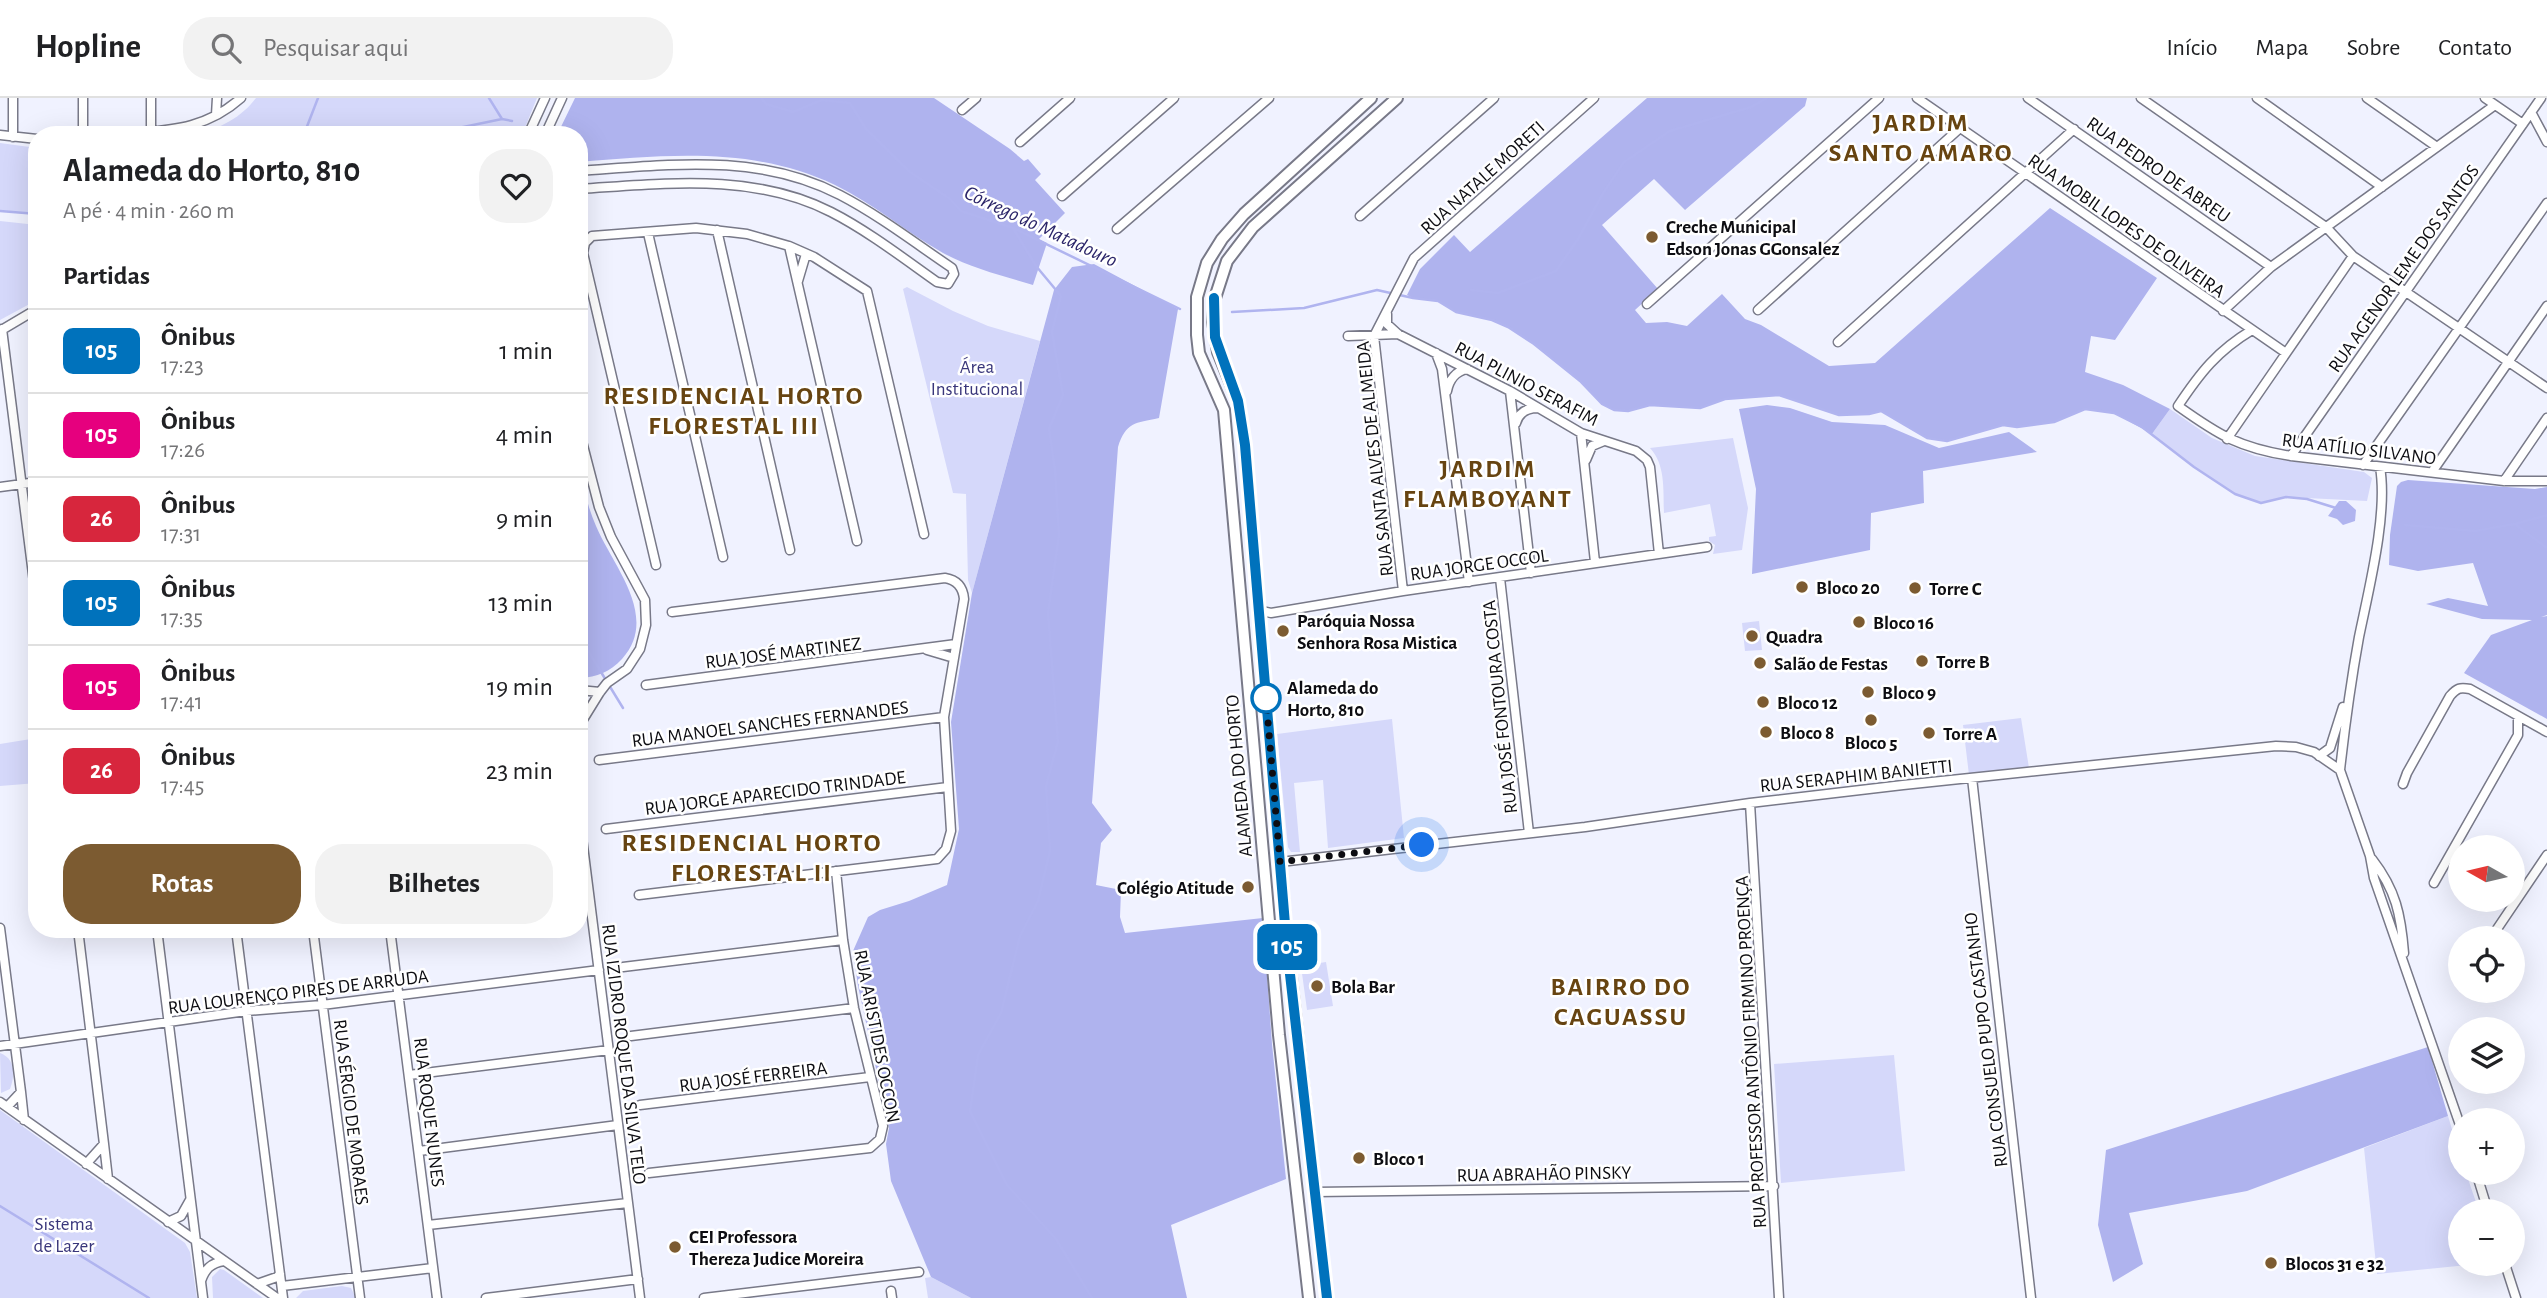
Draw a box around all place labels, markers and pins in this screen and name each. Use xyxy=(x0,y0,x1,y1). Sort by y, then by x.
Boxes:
place label: Creche Municipal Edson Jonas GGonsalez xyxy=(1666,218,1840,259)
marker: Creche Municipal Edson Jonas GGonsalez xyxy=(1644,229,1660,245)
marker: Bloco 20 xyxy=(1794,579,1810,595)
place label: Bloco 20 xyxy=(1816,579,1880,598)
marker: Torre C xyxy=(1907,580,1923,596)
place label: Torre C xyxy=(1929,580,1982,599)
place label: Paróquia Nossa Senhora Rosa Mistica xyxy=(1297,612,1457,653)
marker: Bloco 16 xyxy=(1851,614,1867,630)
place label: Bloco 16 xyxy=(1873,614,1934,633)
marker: Paróquia Nossa Senhora Rosa Mistica xyxy=(1275,623,1291,639)
marker: Quadra xyxy=(1744,628,1760,644)
place label: Quadra xyxy=(1766,628,1823,647)
marker: Torre B xyxy=(1914,653,1930,669)
place label: Torre B xyxy=(1936,653,1990,672)
marker: Salão de Festas xyxy=(1752,655,1768,671)
place label: Salão de Festas xyxy=(1774,655,1888,674)
place label: Alameda do Horto, 810 xyxy=(1287,679,1378,720)
marker: Alameda do Horto, 810 xyxy=(1251,683,1281,713)
marker: Bloco 9 xyxy=(1860,684,1876,700)
place label: Bloco 9 xyxy=(1882,684,1936,703)
marker: Bloco 12 xyxy=(1755,694,1771,710)
place label: Bloco 12 xyxy=(1777,694,1838,713)
marker: Bloco 5 xyxy=(1863,712,1879,728)
marker: Bloco 8 xyxy=(1758,724,1774,740)
place label: Bloco 8 xyxy=(1780,724,1834,743)
marker: Torre A xyxy=(1921,725,1937,741)
place label: Torre A xyxy=(1943,725,1998,744)
place label: Bloco 5 xyxy=(1844,734,1898,753)
place label: Colégio Atitude xyxy=(1117,879,1234,898)
marker: Colégio Atitude xyxy=(1240,879,1256,895)
marker: Bola Bar xyxy=(1309,978,1325,994)
place label: Bola Bar xyxy=(1331,978,1395,997)
marker: Bloco 1 xyxy=(1351,1150,1367,1166)
place label: Bloco 1 xyxy=(1373,1150,1425,1169)
place label: CEI Professora Thereza Judice Moreira xyxy=(689,1228,864,1269)
marker: CEI Professora Thereza Judice Moreira xyxy=(667,1239,683,1255)
marker: Blocos 31 e 32 xyxy=(2263,1255,2279,1271)
place label: Blocos 31 e 32 xyxy=(2285,1255,2384,1274)

